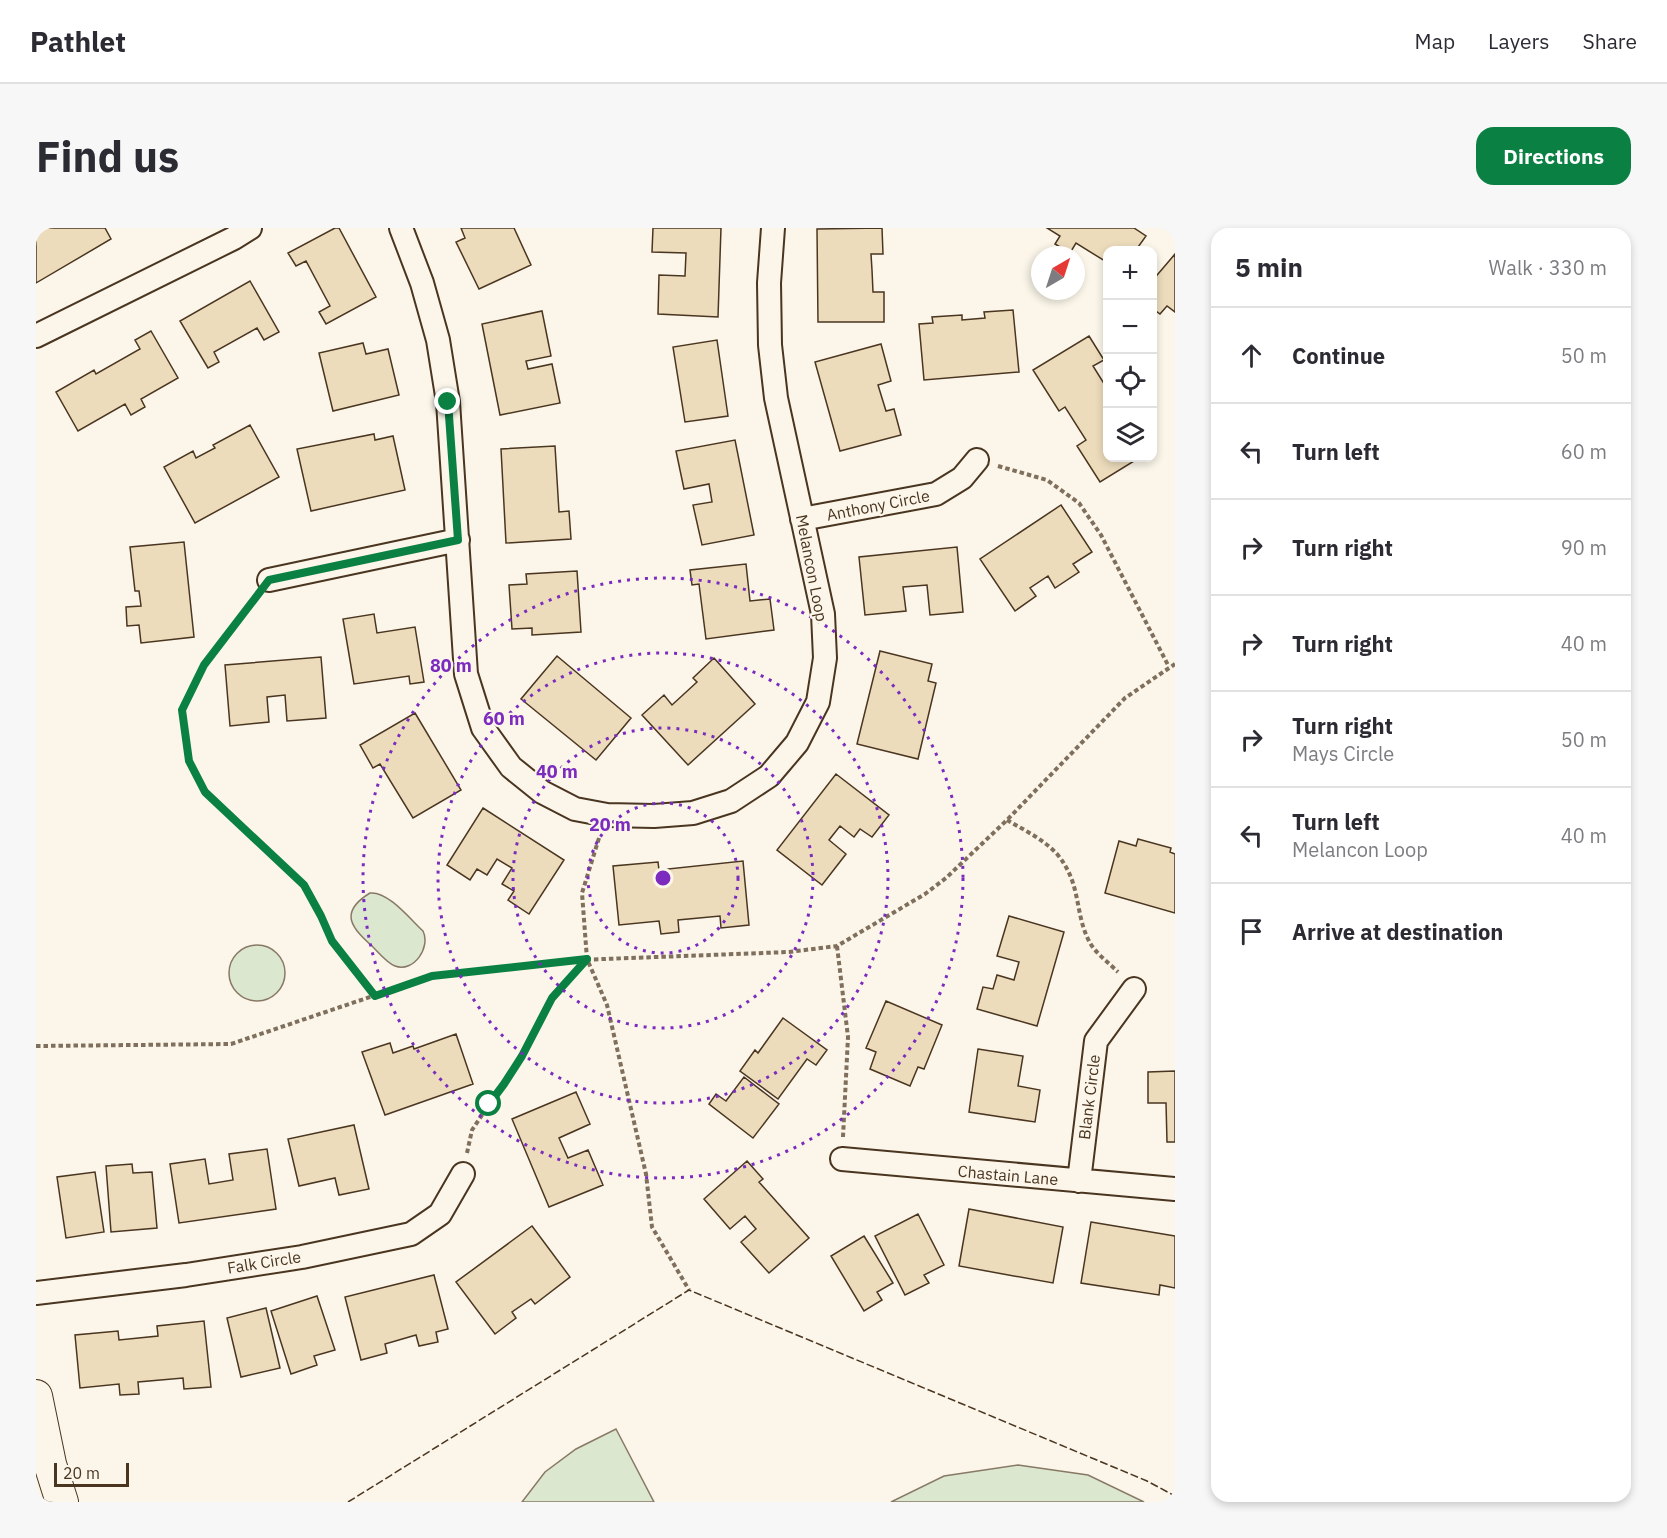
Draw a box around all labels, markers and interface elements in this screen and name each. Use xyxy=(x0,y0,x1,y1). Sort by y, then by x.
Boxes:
text: Pathlet xyxy=(30,23,126,60)
text: Map xyxy=(1415,27,1455,55)
text: Layers xyxy=(1488,27,1550,55)
text: Share xyxy=(1583,27,1637,55)
button: Directions xyxy=(1476,127,1631,185)
text: Find us xyxy=(36,129,179,184)
north arrow xyxy=(1031,246,1085,300)
map controls xyxy=(1103,246,1157,462)
button: + xyxy=(1103,246,1157,300)
text: 5 min xyxy=(1235,250,1303,284)
text: Walk · 330 m xyxy=(1489,254,1607,281)
button: − xyxy=(1103,300,1157,354)
icon: ahead xyxy=(1235,339,1268,372)
text: Continue xyxy=(1292,341,1385,370)
text: 50 m xyxy=(1561,342,1607,369)
button: locate xyxy=(1103,354,1157,408)
route end xyxy=(434,388,460,414)
button: layers xyxy=(1103,408,1157,462)
icon: left xyxy=(1235,435,1268,468)
text: Turn left xyxy=(1292,437,1380,466)
text: 60 m xyxy=(1561,438,1607,465)
street label: Anthony Circle xyxy=(825,485,931,525)
street label: Melancon Loop xyxy=(792,513,832,623)
icon: right xyxy=(1235,531,1268,564)
text: Turn right xyxy=(1292,533,1393,562)
text: 90 m xyxy=(1561,534,1607,561)
icon: right xyxy=(1235,627,1268,660)
text: Turn right xyxy=(1292,629,1393,658)
text: 40 m xyxy=(1561,630,1607,657)
text: 80 m xyxy=(430,654,472,677)
text: 60 m xyxy=(483,707,525,730)
text: Turn right xyxy=(1292,711,1393,740)
icon: right xyxy=(1235,723,1268,756)
text: 50 m xyxy=(1561,726,1607,753)
text: Mays Circle xyxy=(1292,740,1394,767)
text: 40 m xyxy=(536,760,578,783)
text: Turn left xyxy=(1292,807,1380,836)
text: 20 m xyxy=(589,813,631,836)
icon: left xyxy=(1235,819,1268,852)
text: 40 m xyxy=(1561,822,1607,849)
text: Melancon Loop xyxy=(1292,836,1428,863)
centre of rings xyxy=(653,868,673,888)
icon: arrive xyxy=(1235,915,1268,948)
text: Arrive at destination xyxy=(1292,917,1503,946)
street label: Blank Circle xyxy=(1074,1053,1104,1141)
route start xyxy=(475,1090,501,1116)
street label: Chastain Lane xyxy=(957,1161,1059,1189)
street label: Falk Circle xyxy=(226,1246,302,1278)
scale bar xyxy=(54,1460,129,1488)
text: 20 m xyxy=(63,1463,100,1483)

